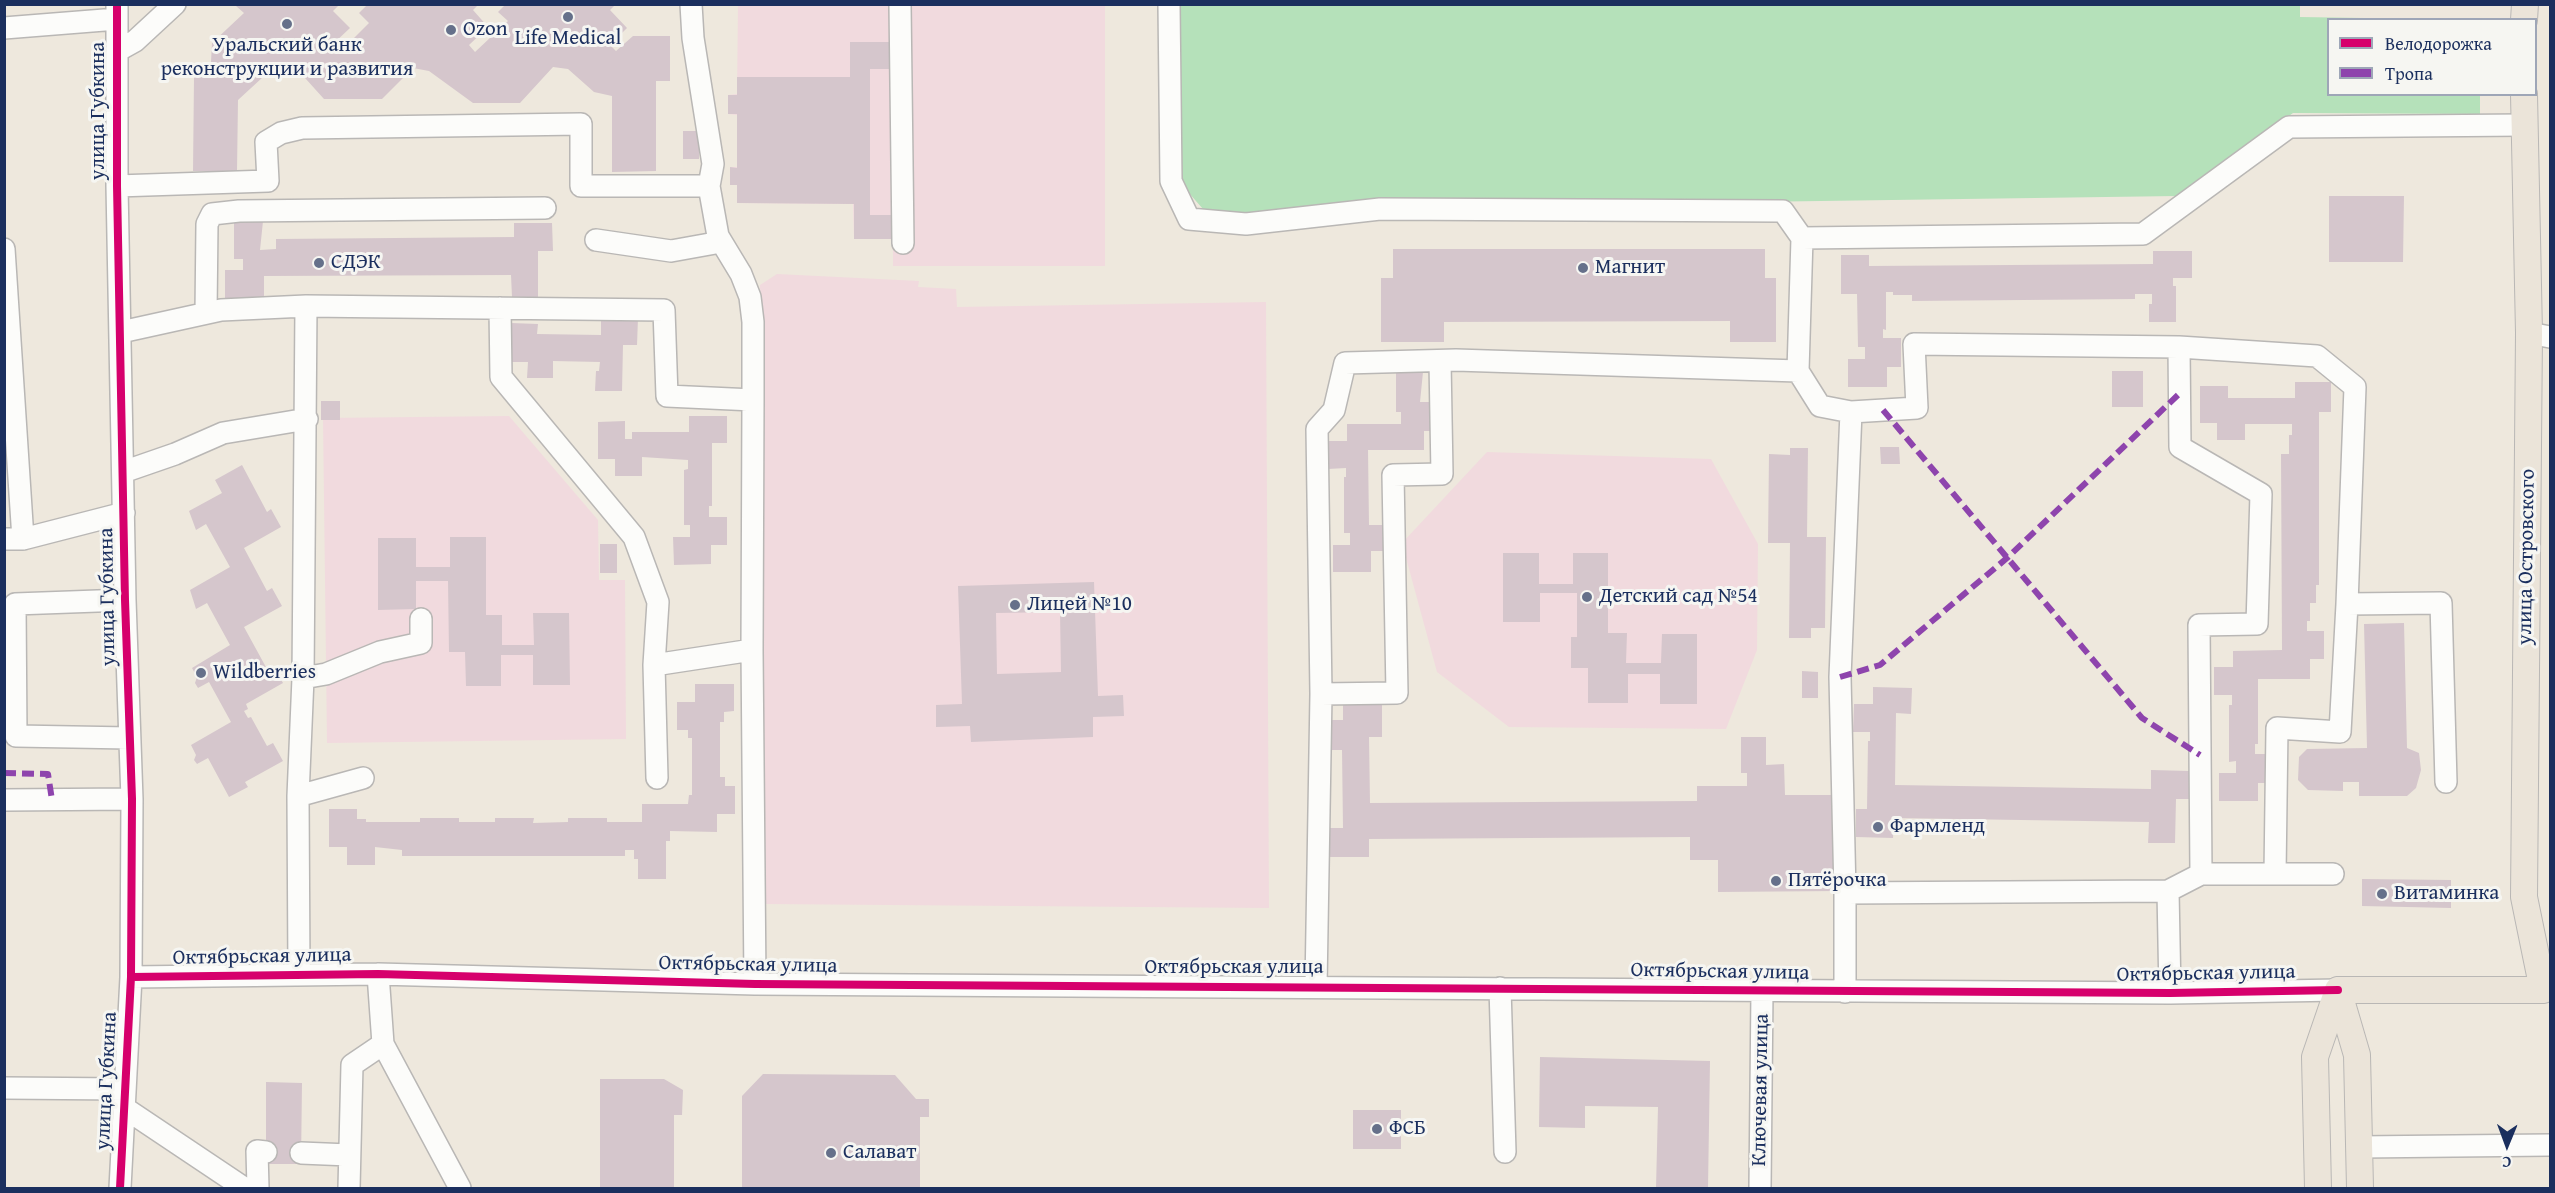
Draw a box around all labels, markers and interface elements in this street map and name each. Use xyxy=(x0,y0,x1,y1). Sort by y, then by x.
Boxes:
marker: Life Medical xyxy=(561,10,575,24)
marker: Уральский банк реконструкции и развития xyxy=(280,17,294,31)
place label: Ozon xyxy=(463,17,507,43)
legend xyxy=(2327,18,2537,96)
marker: Ozon xyxy=(444,23,458,37)
place label: Life Medical xyxy=(515,26,621,52)
text: Велодорожка xyxy=(2385,30,2492,57)
place label: Уральский банк реконструкции и развития xyxy=(161,33,413,83)
street label: улица Губкина xyxy=(86,42,112,180)
text: Тропа xyxy=(2385,60,2433,87)
place label: СДЭК xyxy=(331,250,381,276)
place label: Магнит xyxy=(1595,255,1665,281)
marker: СДЭК xyxy=(312,256,326,270)
marker: Магнит xyxy=(1576,261,1590,275)
street label: улица Островского xyxy=(2513,469,2541,645)
street label: улица Губкина xyxy=(94,527,122,667)
place label: Детский сад №54 xyxy=(1599,584,1758,610)
marker: Детский сад №54 xyxy=(1580,590,1594,604)
place label: Лицей №10 xyxy=(1027,592,1132,618)
marker: Лицей №10 xyxy=(1008,598,1022,612)
place label: Wildberries xyxy=(213,660,316,686)
marker: Wildberries xyxy=(194,666,208,680)
place label: Фармленд xyxy=(1890,814,1985,840)
marker: Фармленд xyxy=(1871,820,1885,834)
place label: Пятёрочка xyxy=(1788,868,1886,894)
marker: Пятёрочка xyxy=(1769,874,1783,888)
place label: Витаминка xyxy=(2394,881,2499,907)
marker: Витаминка xyxy=(2375,887,2389,901)
street label: Октябрьская улица xyxy=(172,943,352,971)
street label: Октябрьская улица xyxy=(658,951,838,979)
street label: Октябрьская улица xyxy=(1145,955,1323,981)
street label: Октябрьская улица xyxy=(1630,958,1810,986)
street label: Октябрьская улица xyxy=(2116,960,2296,988)
street label: улица Губкина xyxy=(91,1011,123,1151)
street label: Ключевая улица xyxy=(1747,1013,1775,1167)
north arrow xyxy=(2477,1115,2537,1175)
place label: ФСБ xyxy=(1389,1116,1426,1142)
marker: ФСБ xyxy=(1370,1122,1384,1136)
place label: Салават xyxy=(843,1140,916,1166)
marker: Салават xyxy=(824,1146,838,1160)
text: С xyxy=(2502,1151,2511,1175)

